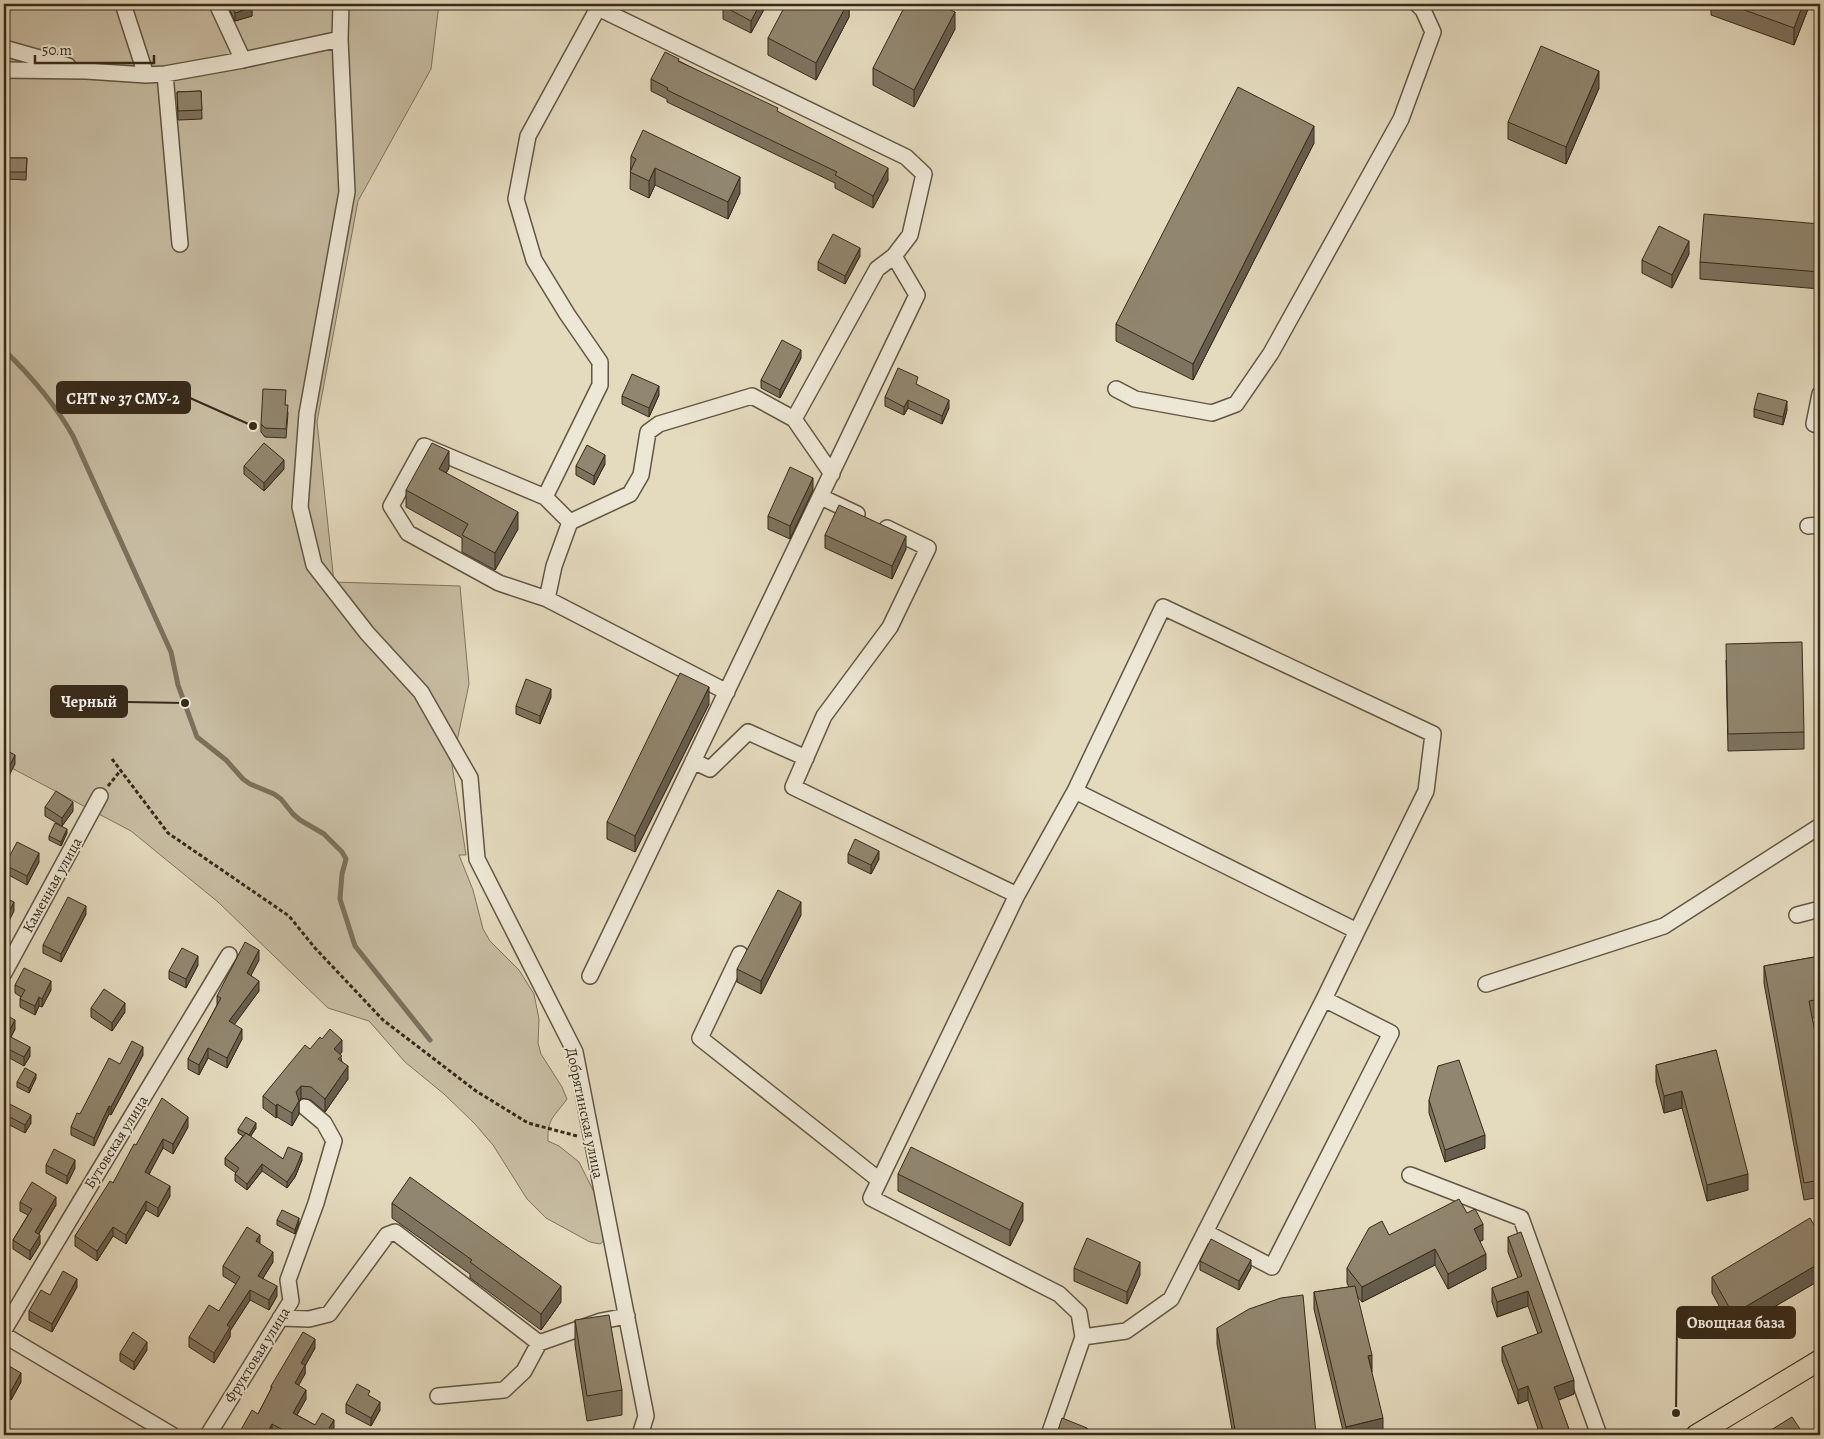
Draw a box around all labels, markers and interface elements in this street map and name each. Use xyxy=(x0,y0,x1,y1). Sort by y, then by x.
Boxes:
scale bar xyxy=(35,32,154,64)
text: 50 m xyxy=(42,40,72,60)
callout: СНТ № 37 СМУ-2 xyxy=(57,382,190,413)
text: СНТ № 37 СМУ-2 xyxy=(66,388,180,410)
callout: Черный xyxy=(51,686,127,717)
text: Черный xyxy=(61,691,117,713)
street label: Каменная улица xyxy=(18,834,87,936)
street label: Добрятинская улица xyxy=(561,1046,609,1180)
street label: Бутовская улица xyxy=(79,1091,153,1192)
street label: Фруктовая улица xyxy=(219,1303,295,1407)
callout: Овощная база xyxy=(1677,1307,1795,1338)
text: Овощная база xyxy=(1687,1312,1786,1334)

